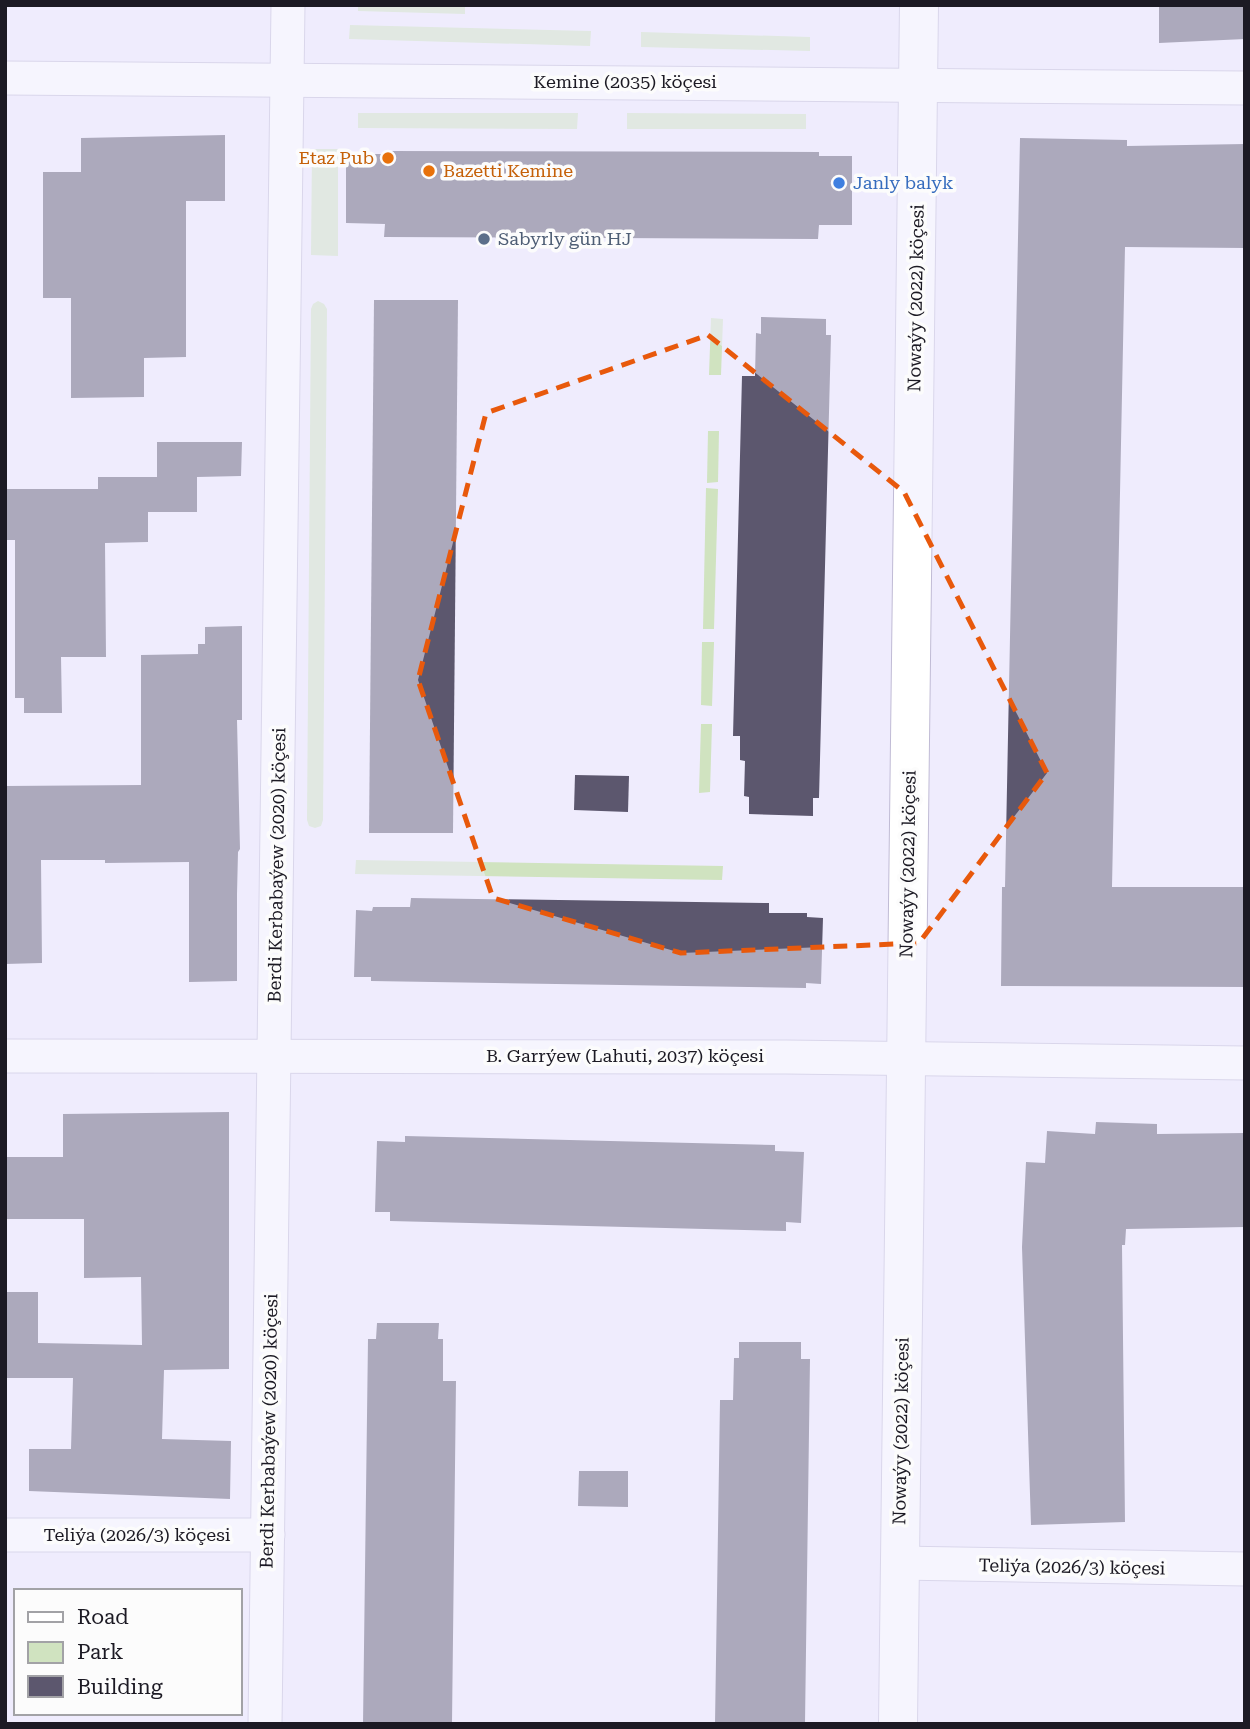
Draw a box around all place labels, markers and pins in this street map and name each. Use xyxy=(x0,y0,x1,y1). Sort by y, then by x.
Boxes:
place label: Etaz Pub xyxy=(298,147,374,168)
marker: Etaz Pub xyxy=(380,150,396,166)
place label: Bazetti Kemine xyxy=(443,160,573,181)
marker: Bazetti Kemine xyxy=(421,163,437,179)
place label: Janly balyk xyxy=(853,172,953,193)
marker: Janly balyk xyxy=(831,175,847,191)
place label: Sabyrly gün HJ xyxy=(498,228,632,249)
marker: Sabyrly gün HJ xyxy=(476,231,492,247)

